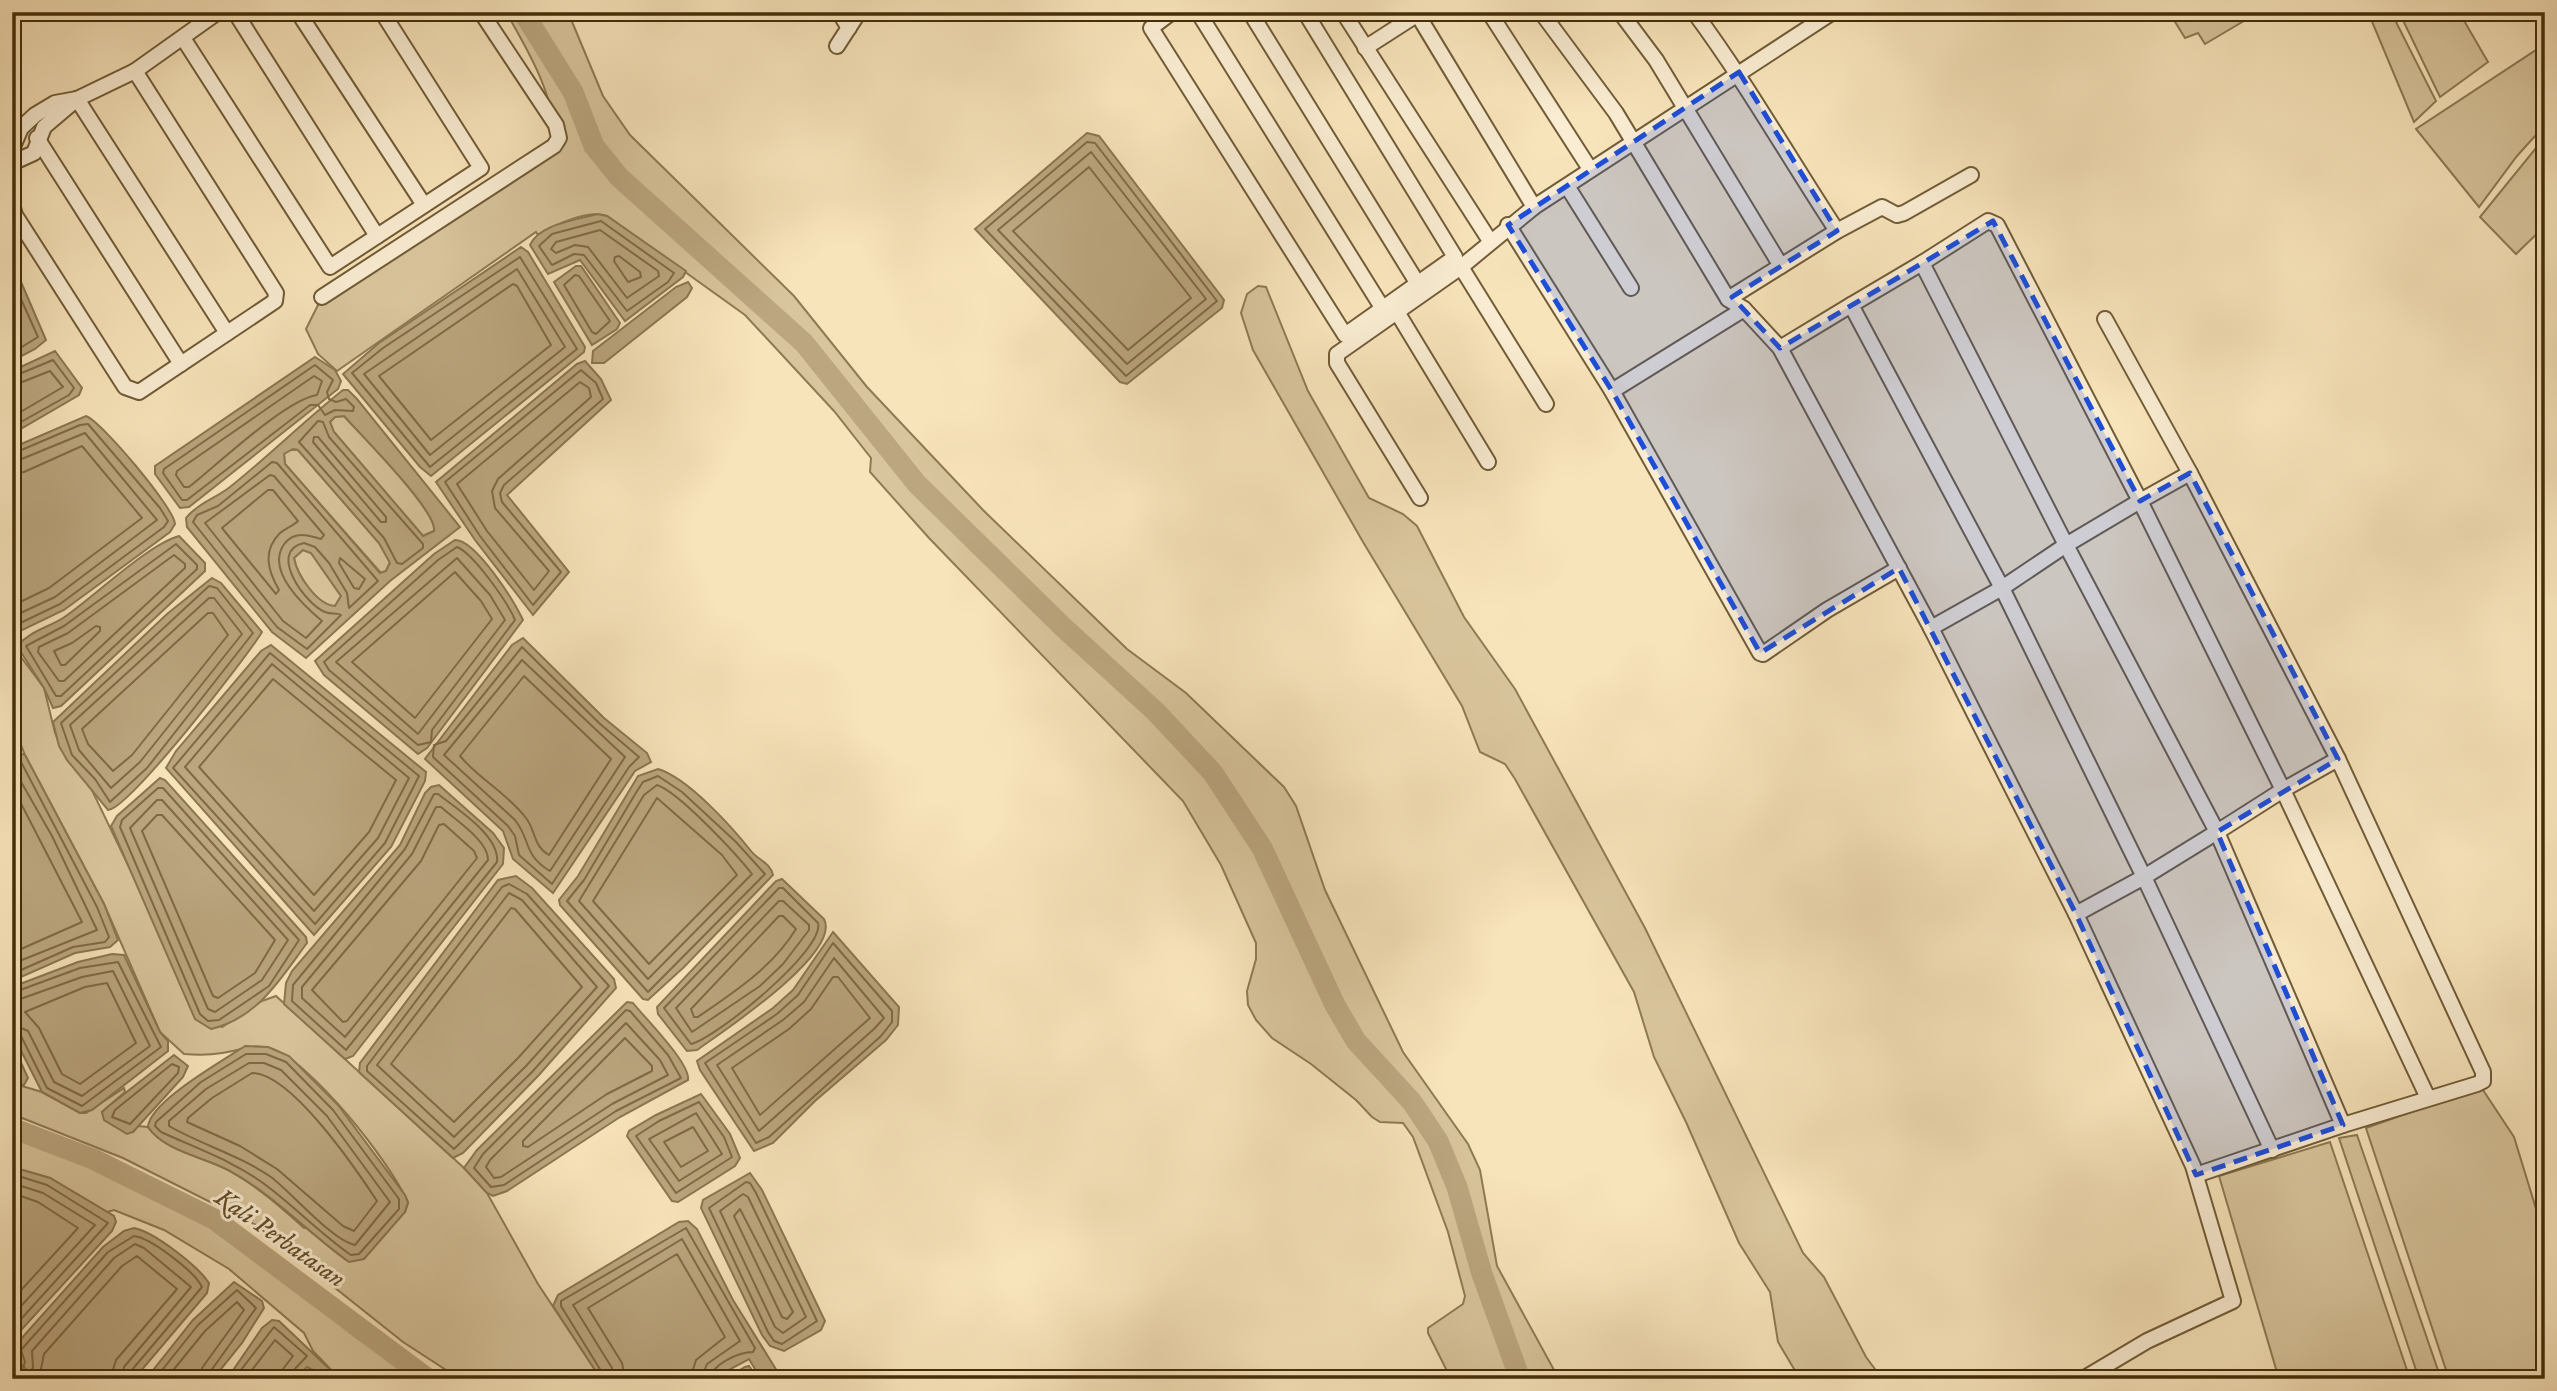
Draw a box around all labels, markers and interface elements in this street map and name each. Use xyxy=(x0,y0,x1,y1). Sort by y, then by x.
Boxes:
water label: Kali Perbatasan xyxy=(207,1180,352,1295)

